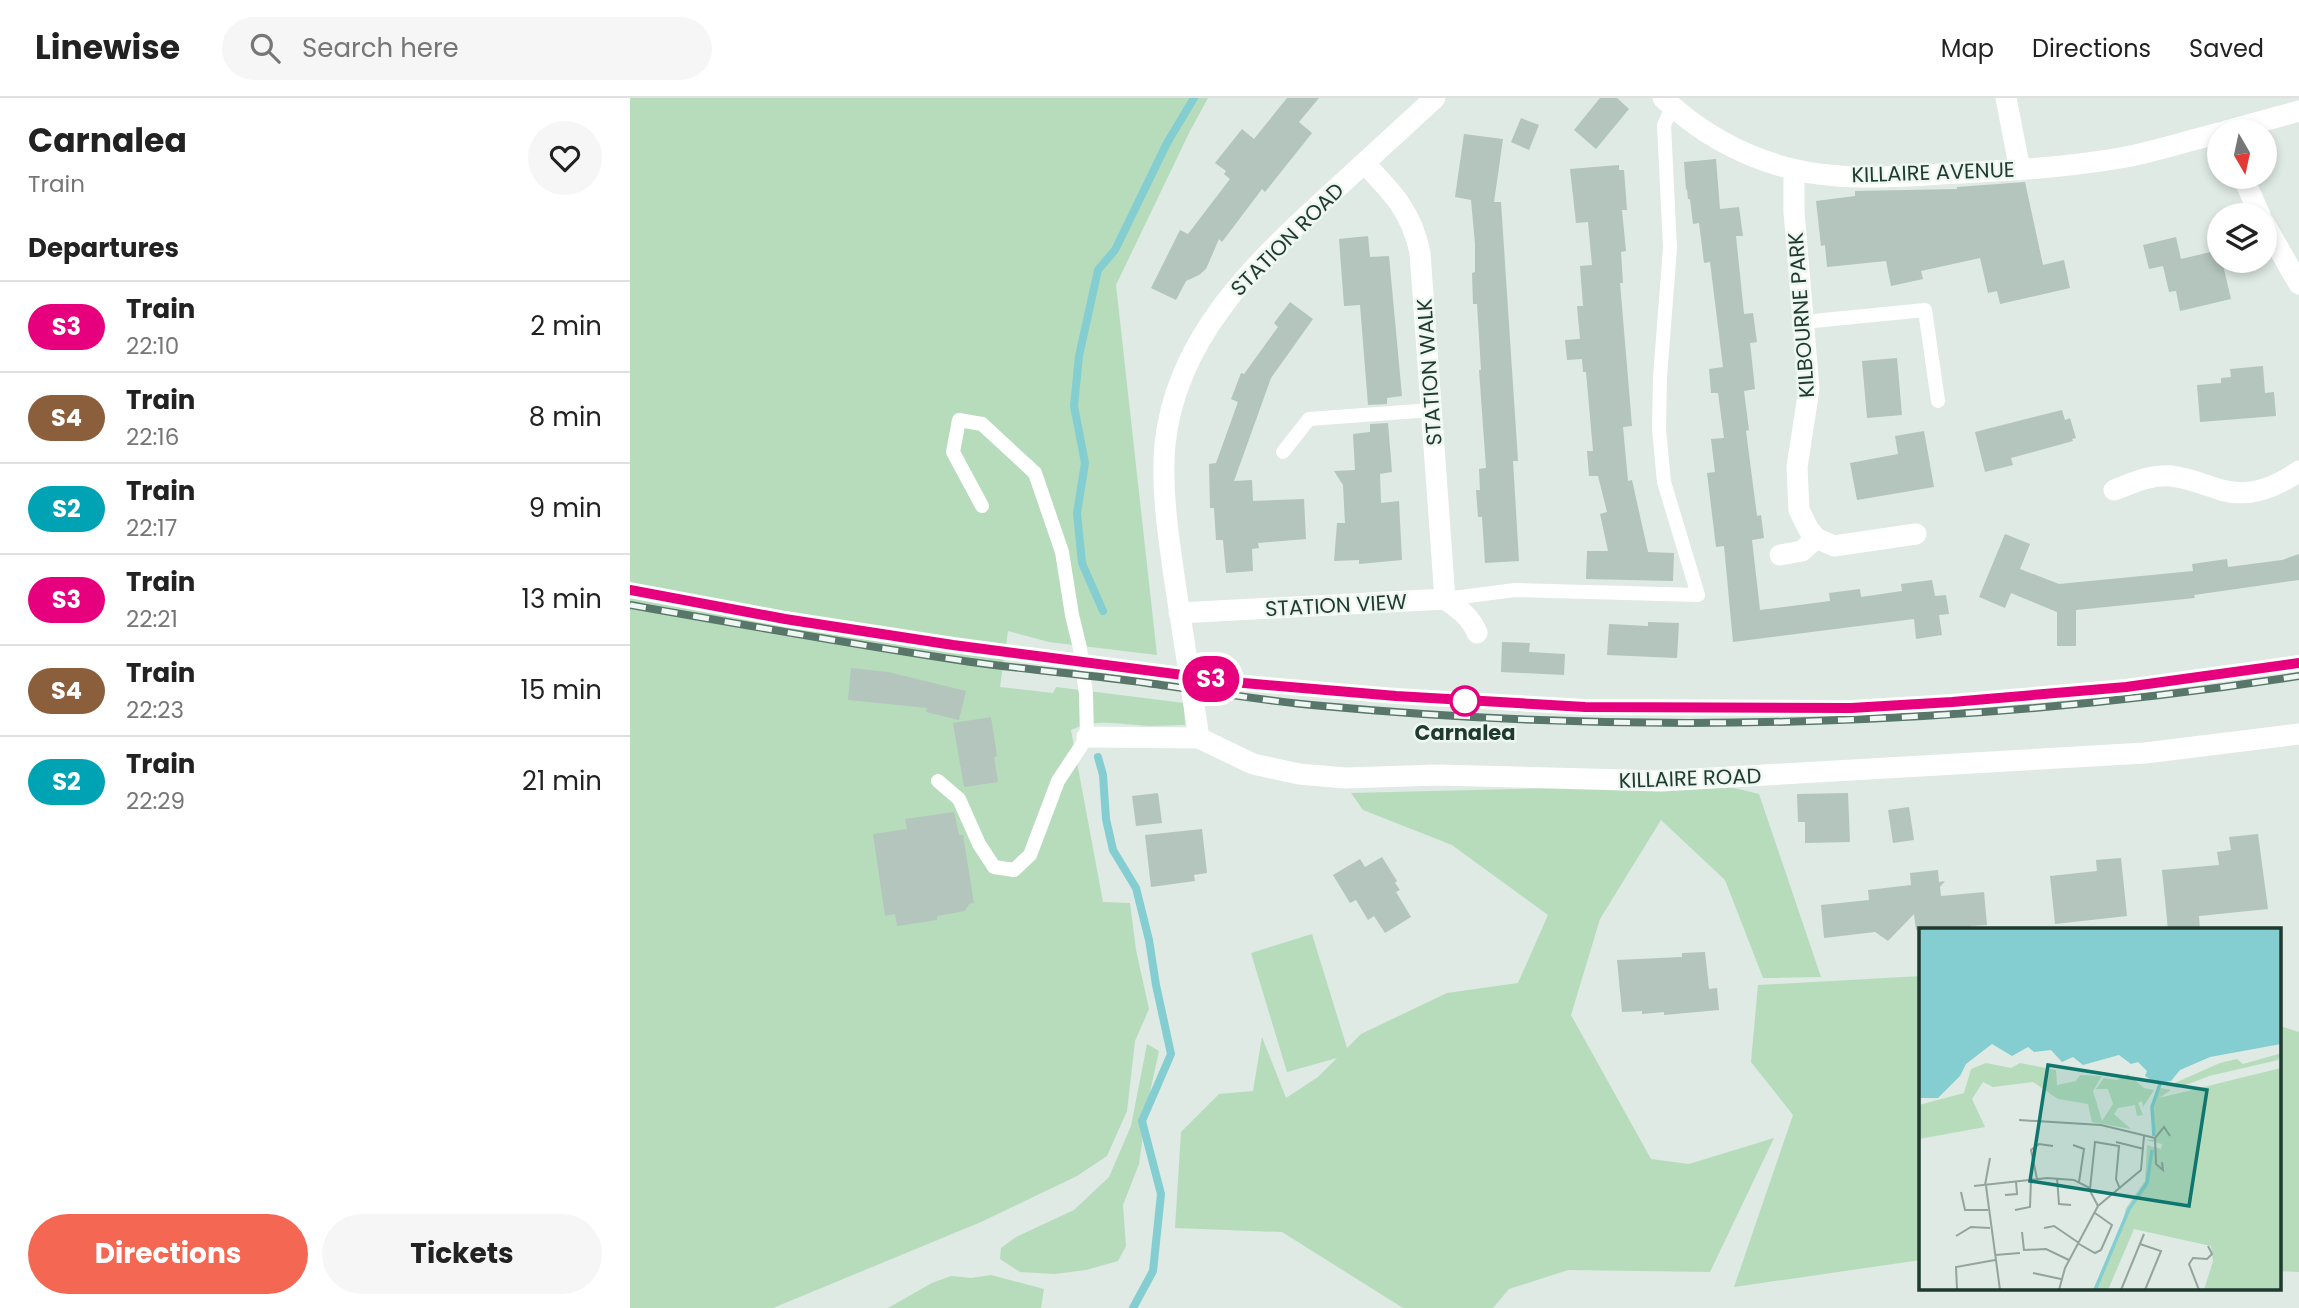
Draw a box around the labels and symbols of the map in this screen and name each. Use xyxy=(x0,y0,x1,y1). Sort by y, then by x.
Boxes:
north arrow xyxy=(2207,119,2277,189)
street label: KILLAIRE AVENUE xyxy=(1851,155,2015,189)
street label: STATION ROAD xyxy=(1224,176,1350,302)
street label: KILBOURNE PARK xyxy=(1781,231,1821,399)
street label: STATION WALK xyxy=(1409,297,1449,447)
street label: STATION VIEW xyxy=(1264,587,1408,623)
line badge: S3 xyxy=(1180,656,1242,702)
marker: Carnalea xyxy=(1450,686,1480,716)
place label: Carnalea xyxy=(1414,718,1516,747)
street label: KILLAIRE ROAD xyxy=(1618,761,1762,795)
inset map xyxy=(1919,928,2282,1290)

